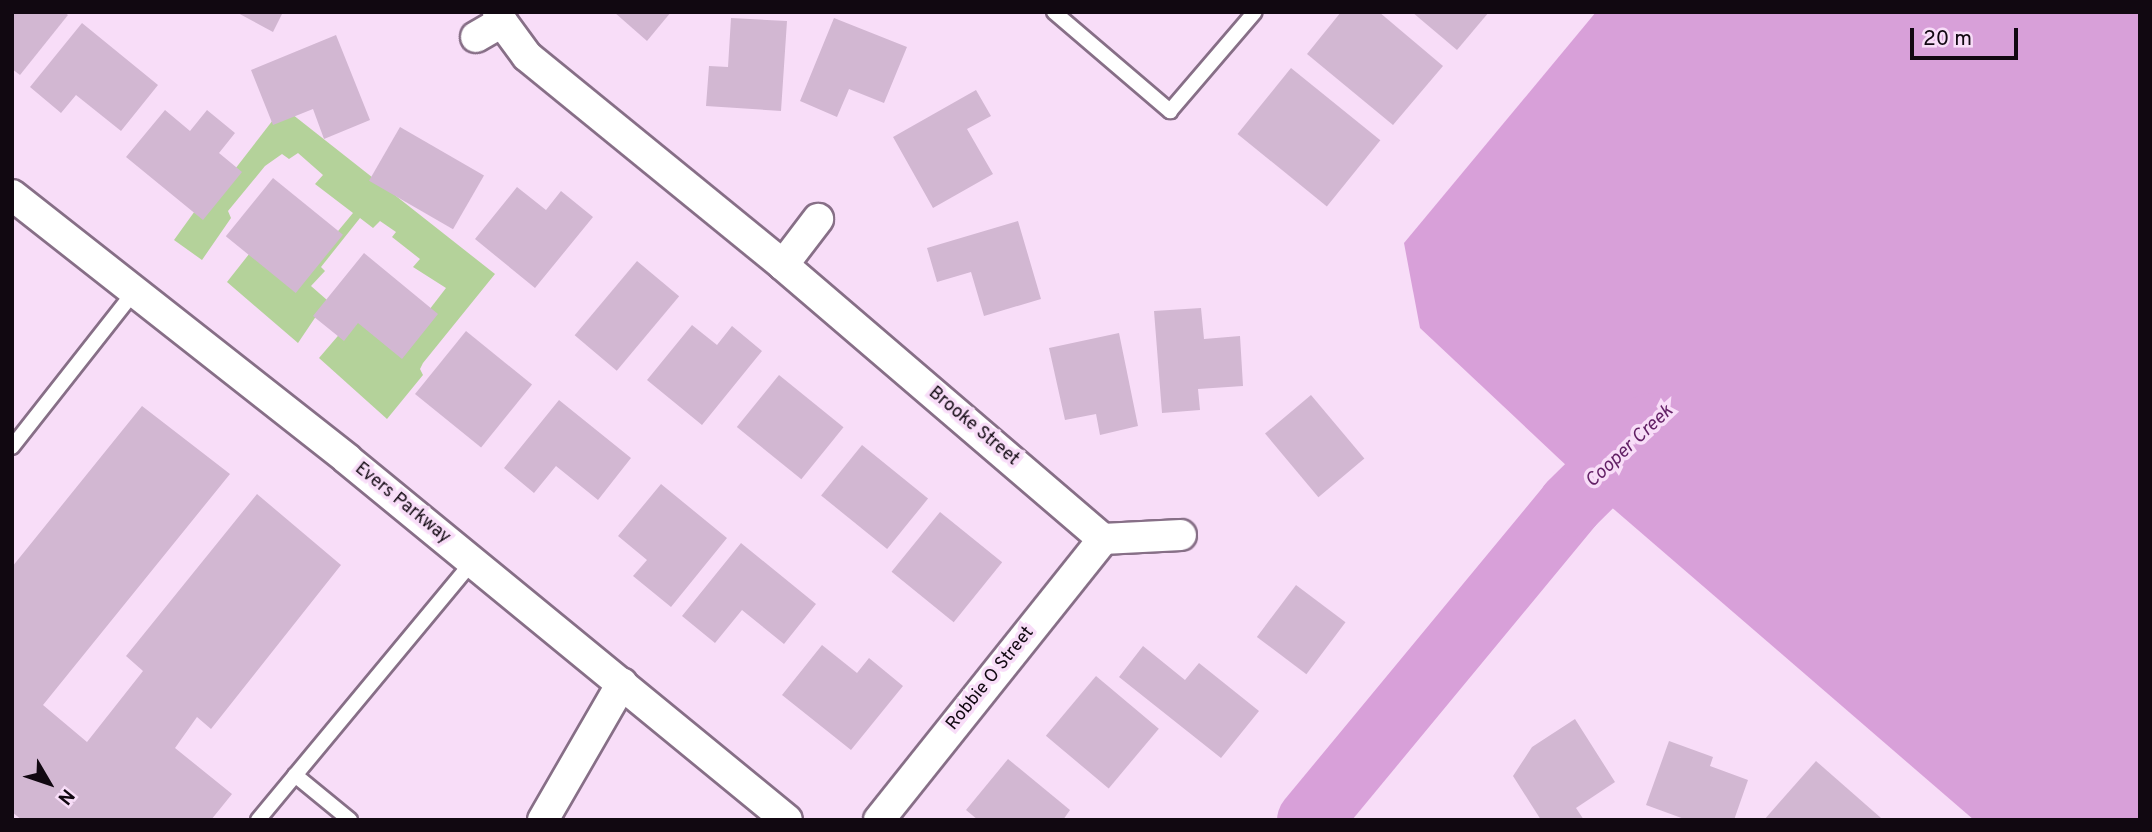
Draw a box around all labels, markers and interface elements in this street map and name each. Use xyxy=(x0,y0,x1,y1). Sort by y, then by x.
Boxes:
scale bar xyxy=(1914,14,2022,58)
text: 20 m xyxy=(1923,26,1972,53)
street label: Brooke Street xyxy=(923,383,1023,471)
water label: Cooper Creek xyxy=(1581,401,1679,493)
street label: Evers Parkway xyxy=(350,459,454,549)
street label: Robbie O Street xyxy=(943,623,1039,735)
north arrow xyxy=(14,748,84,818)
text: N xyxy=(52,783,79,809)

